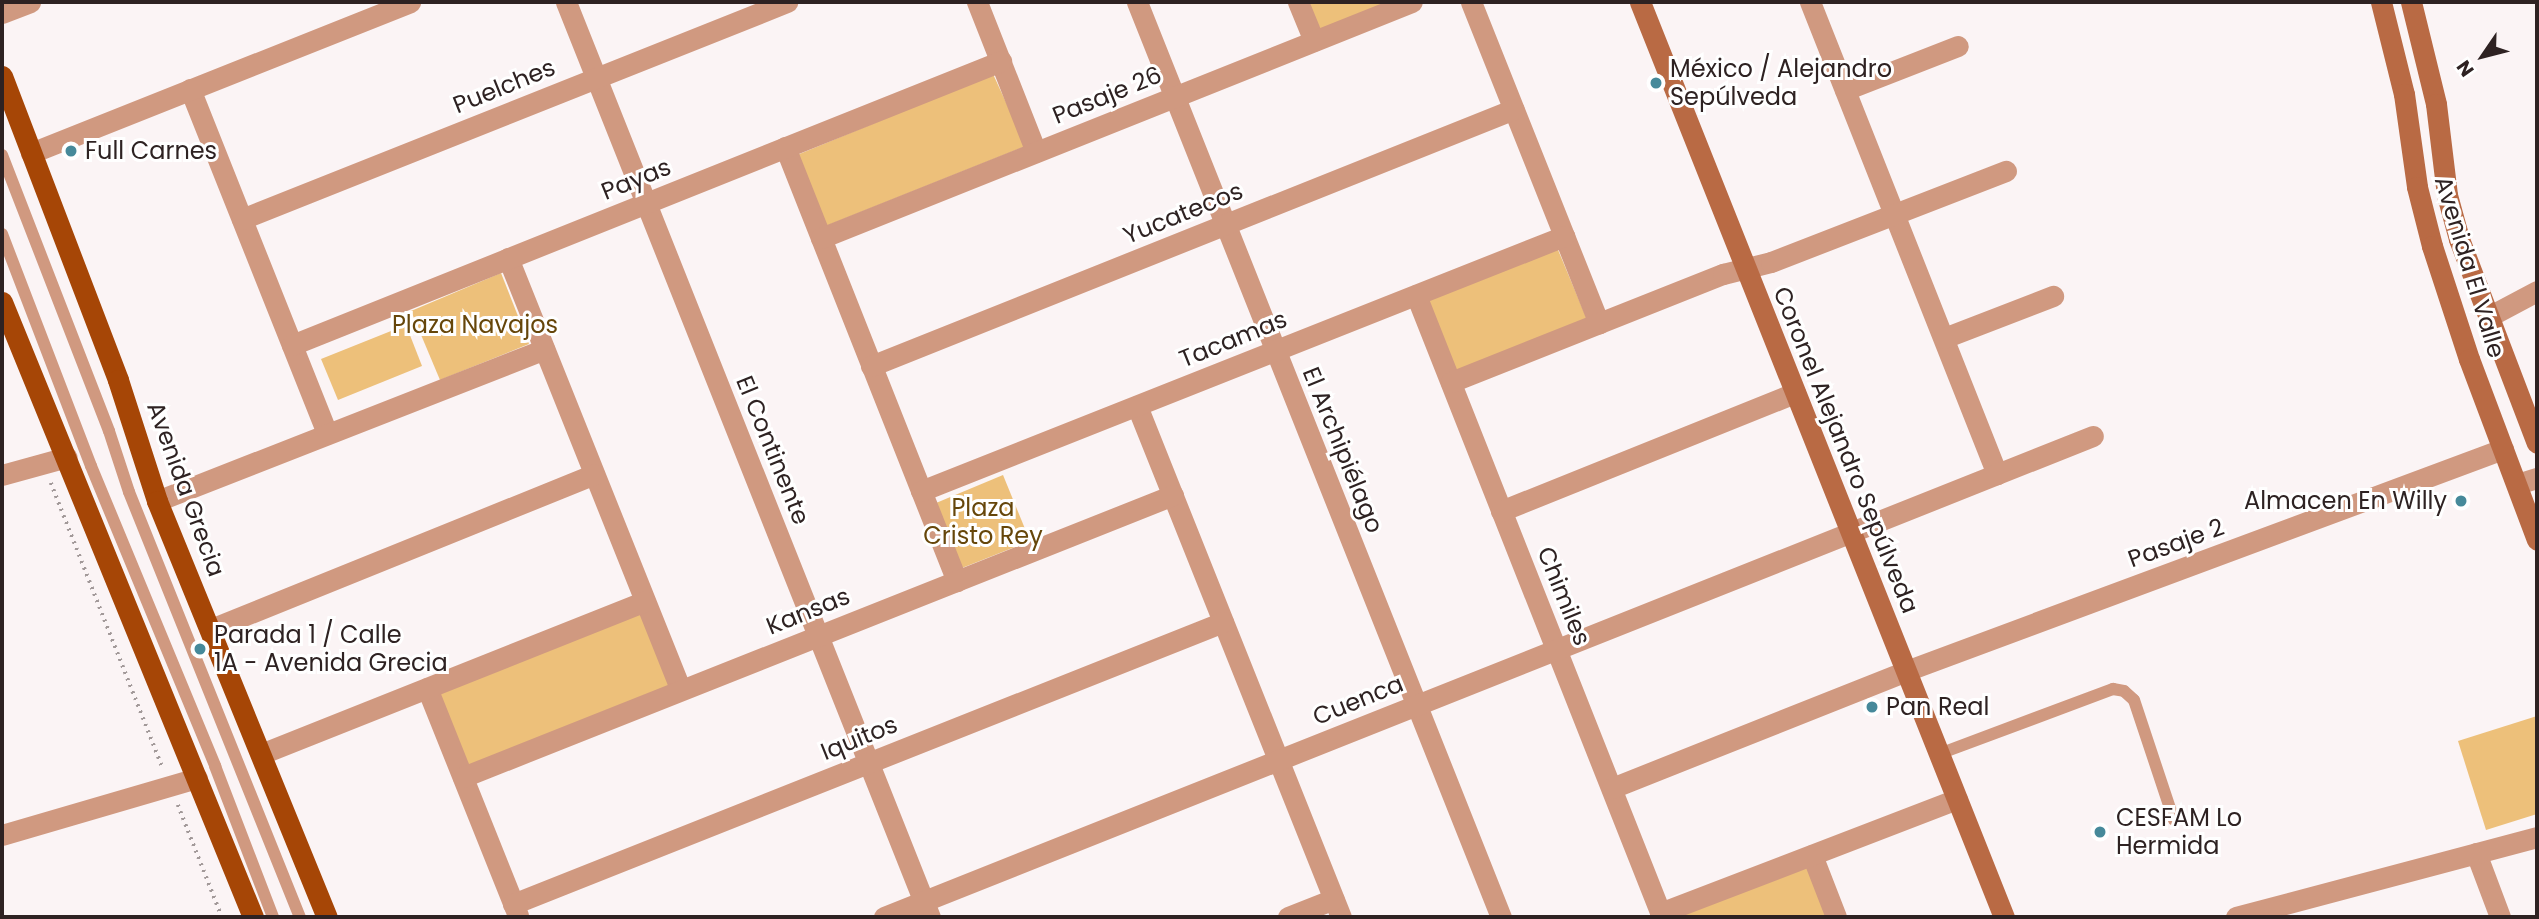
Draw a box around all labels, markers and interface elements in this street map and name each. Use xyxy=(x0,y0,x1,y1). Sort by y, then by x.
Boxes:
north arrow xyxy=(2448,21,2518,91)
street label: Puelches xyxy=(449,53,559,119)
place label: México / Alejandro Sepúlveda xyxy=(1670,55,1892,111)
text: N xyxy=(2450,55,2481,82)
street label: Pasaje 26 xyxy=(1048,60,1166,130)
marker: México / Alejandro Sepúlveda xyxy=(1648,75,1664,91)
place label: Full Carnes xyxy=(85,137,217,165)
marker: Full Carnes xyxy=(63,143,79,159)
street label: Payas xyxy=(597,152,675,206)
street label: Avenida El Valle xyxy=(2429,173,2511,361)
street label: Yucatecos xyxy=(1119,176,1247,250)
street label: Coronel Alejandro Sepúlveda xyxy=(1767,283,1925,617)
street label: Tacamas xyxy=(1175,304,1291,374)
park label: Plaza Navajos xyxy=(392,311,558,339)
street label: El Archipiélago xyxy=(1297,363,1389,537)
street label: El Continente xyxy=(730,371,816,529)
street label: Avenida Grecia xyxy=(141,398,231,580)
place label: Almacen En Willy xyxy=(2244,487,2447,515)
marker: Almacen En Willy xyxy=(2453,493,2469,509)
park label: Plaza Cristo Rey xyxy=(923,494,1043,550)
street label: Pasaje 2 xyxy=(2124,512,2228,574)
street label: Chimiles xyxy=(1531,543,1597,649)
street label: Kansas xyxy=(762,581,854,641)
place label: Parada 1 / Calle 1A - Avenida Grecia xyxy=(214,621,448,677)
marker: Parada 1 / Calle 1A - Avenida Grecia xyxy=(192,641,208,657)
street label: Cuenca xyxy=(1309,669,1407,731)
place label: Pan Real xyxy=(1886,693,1989,721)
marker: Pan Real xyxy=(1864,699,1880,715)
street label: Iquitos xyxy=(817,710,901,766)
place label: CESFAM Lo Hermida xyxy=(2116,804,2242,860)
marker: CESFAM Lo Hermida xyxy=(2090,822,2110,842)

